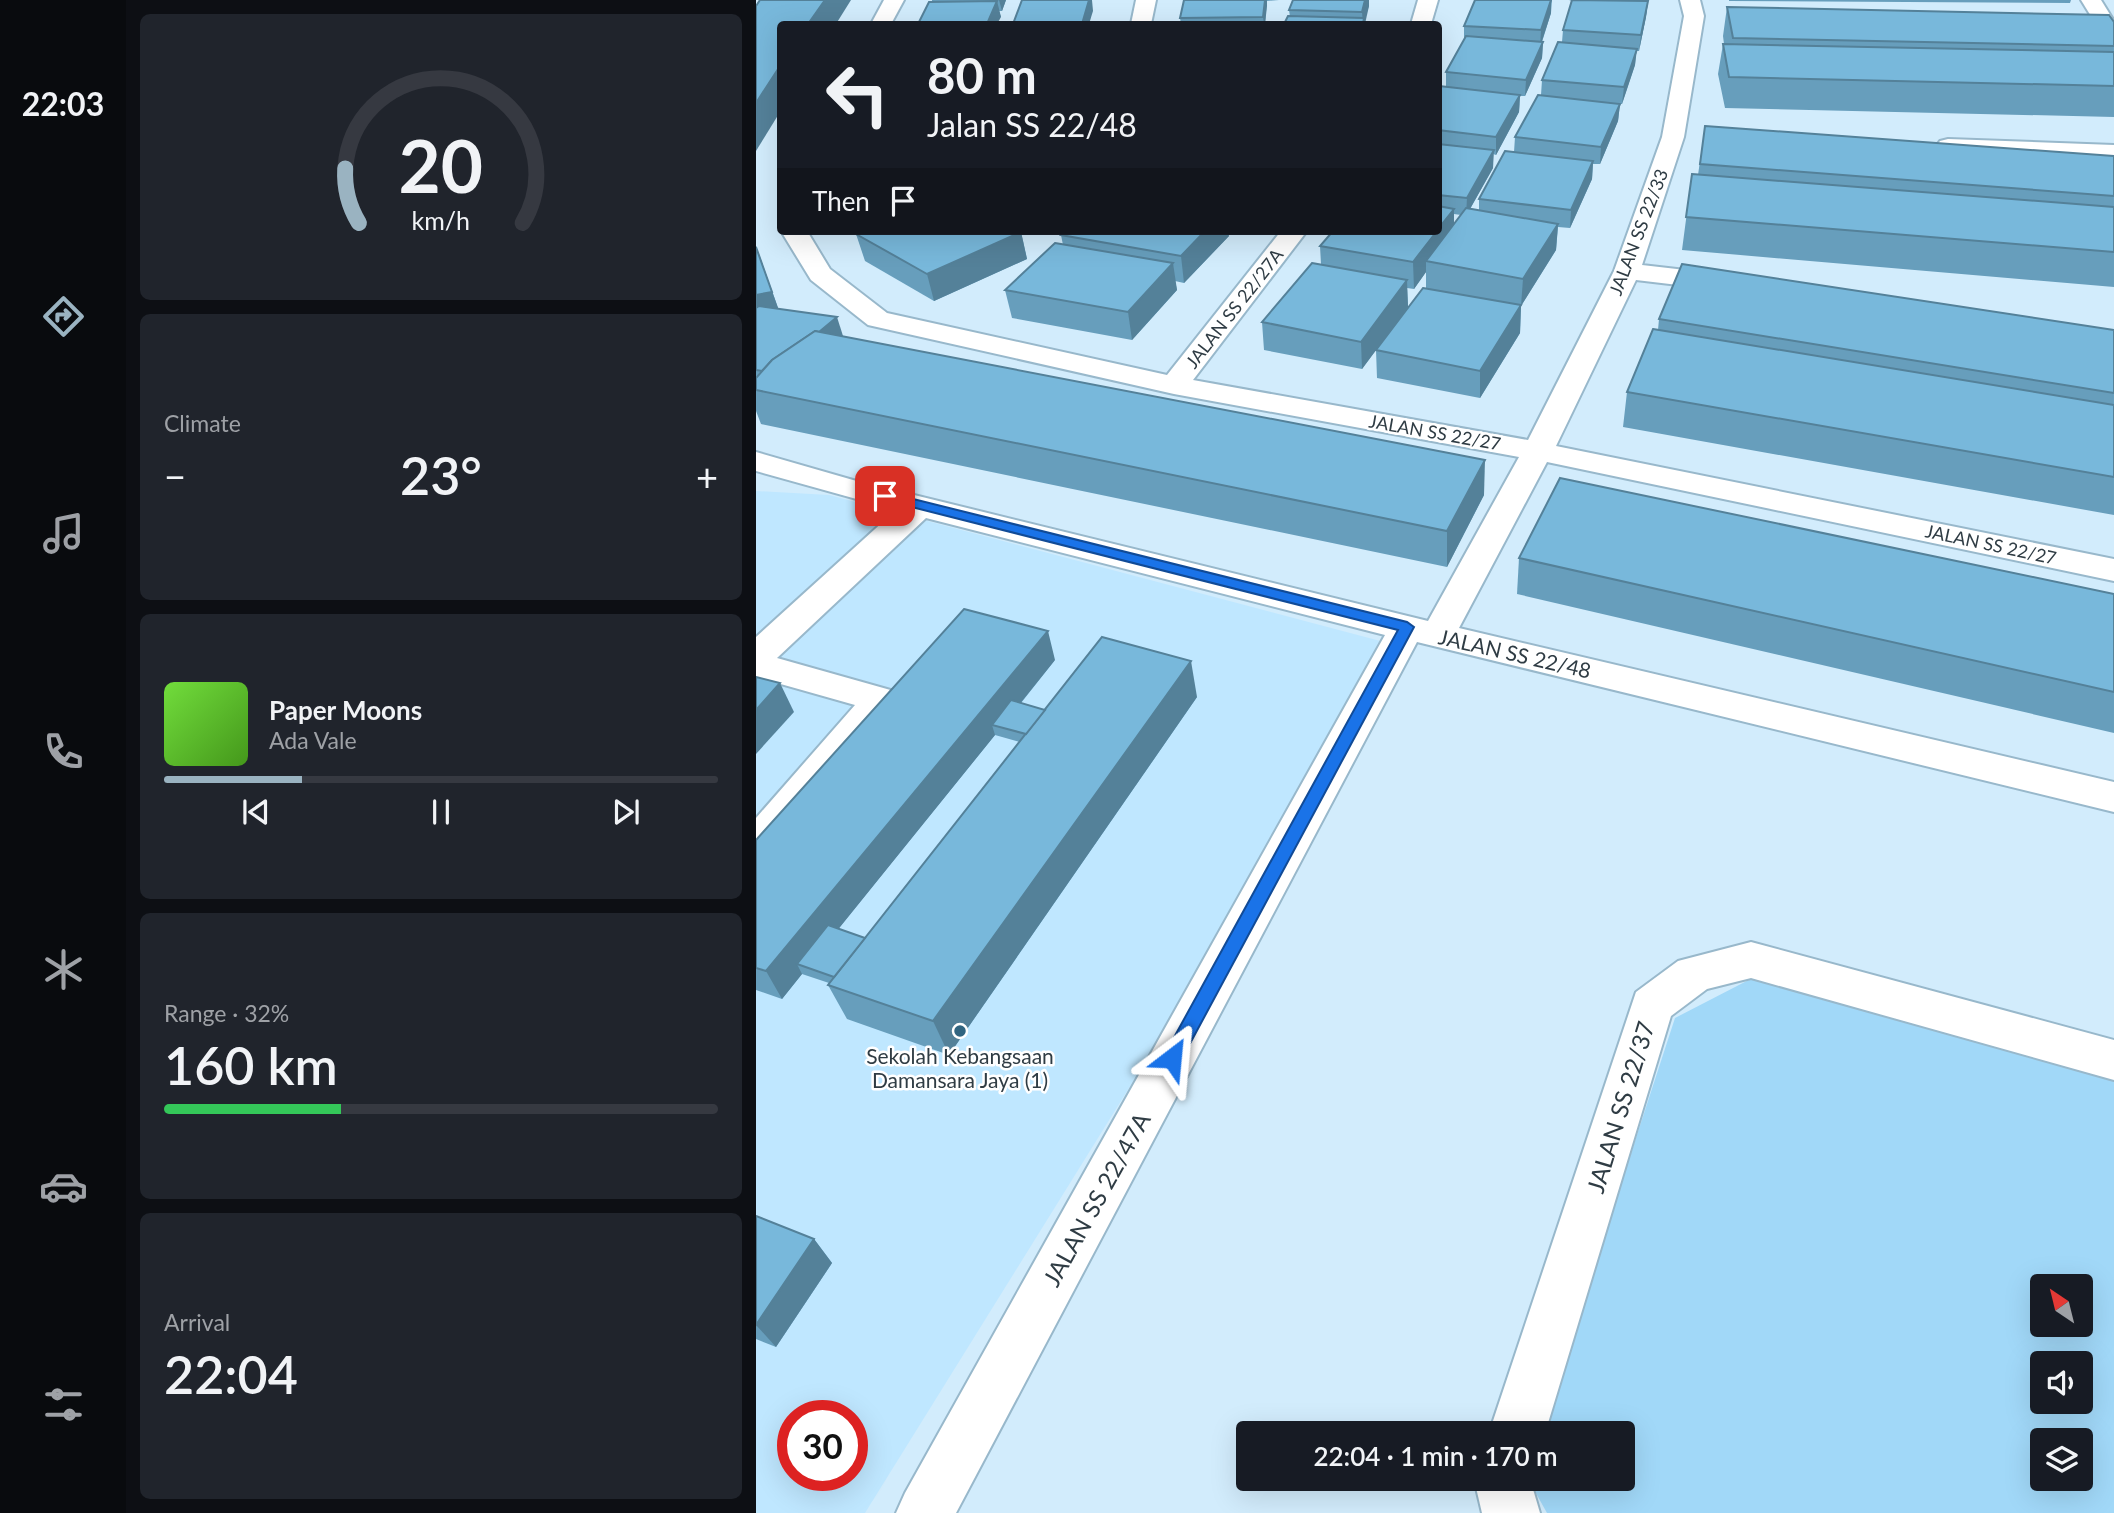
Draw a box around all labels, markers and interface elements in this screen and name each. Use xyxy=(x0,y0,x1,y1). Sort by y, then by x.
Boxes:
text: 80 m xyxy=(927,46,1037,104)
icon: left xyxy=(812,49,903,140)
text: 22:03 xyxy=(22,84,104,123)
text: Jalan SS 22/48 xyxy=(927,105,1137,144)
text: 20 xyxy=(399,121,483,209)
street label: JALAN SS 22/33 xyxy=(1604,166,1672,298)
icon: arrive xyxy=(884,182,922,220)
text: Then xyxy=(812,185,870,217)
text: km/h xyxy=(412,205,470,235)
street label: JALAN SS 22/27A xyxy=(1181,243,1288,372)
icon: directions xyxy=(39,292,88,341)
text: Climate xyxy=(164,409,241,437)
street label: JALAN SS 22/27 xyxy=(1367,410,1503,454)
text: 23° xyxy=(400,444,482,506)
text: − xyxy=(164,453,186,499)
text: + xyxy=(696,453,718,499)
pin xyxy=(855,466,915,526)
icon: arrive xyxy=(866,477,904,515)
icon: music xyxy=(39,509,88,558)
street label: JALAN SS 22/27 xyxy=(1923,519,2059,569)
street label: JALAN SS 22/48 xyxy=(1436,623,1594,683)
text: Paper Moons xyxy=(269,694,422,726)
text: Ada Vale xyxy=(269,726,357,754)
icon: phone xyxy=(39,727,88,776)
icon: previous xyxy=(237,793,275,831)
icon: pause xyxy=(422,793,460,831)
icon: next xyxy=(607,793,645,831)
icon: climate xyxy=(39,945,88,994)
text: Range · 32% xyxy=(164,999,289,1027)
street label: JALAN SS 22/37 xyxy=(1580,1018,1660,1196)
position arrow xyxy=(1135,1021,1209,1095)
marker: Sekolah Kebangsaan Damansara Jaya (1) xyxy=(952,1023,968,1039)
text: 160 km xyxy=(164,1034,338,1096)
place label: Sekolah Kebangsaan Damansara Jaya (1) xyxy=(866,1043,1054,1092)
street label: JALAN SS 22/47A xyxy=(1036,1106,1156,1291)
icon: car xyxy=(39,1162,88,1211)
north arrow xyxy=(2030,1274,2093,1337)
map controls xyxy=(2030,1274,2093,1491)
text: Arrival xyxy=(164,1308,230,1336)
text: 22:04 xyxy=(164,1343,298,1405)
button: sound xyxy=(2030,1351,2093,1414)
icon: filters xyxy=(39,1380,88,1429)
speed limit sign: 30 xyxy=(777,1400,868,1491)
button: layers xyxy=(2030,1428,2093,1491)
text: 22:04 · 1 min · 170 m xyxy=(1313,1440,1558,1472)

